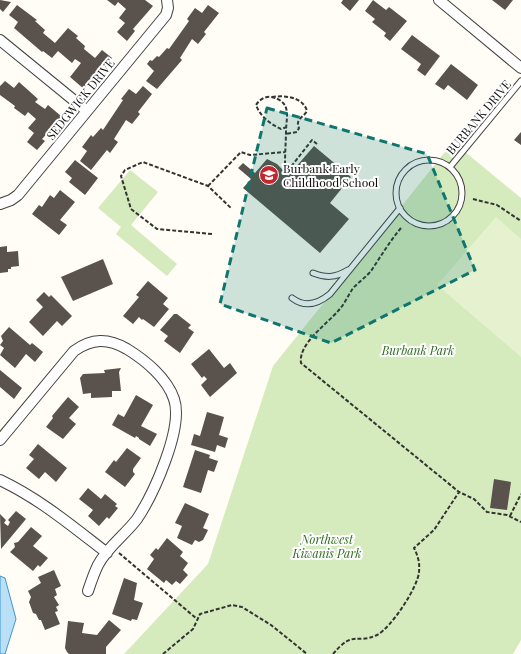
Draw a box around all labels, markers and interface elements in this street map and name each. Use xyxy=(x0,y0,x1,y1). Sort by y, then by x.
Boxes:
street label: SEDGWICK DRIVE xyxy=(42,55,118,143)
street label: BURBANK DRIVE xyxy=(442,76,514,158)
place label: Burbank Early Childhood School xyxy=(283,160,379,190)
school or university icon: Burbank Early Childhood School xyxy=(258,164,280,186)
park label: Burbank Park xyxy=(381,342,454,358)
park label: Northwest Kiwanis Park xyxy=(292,531,361,561)

